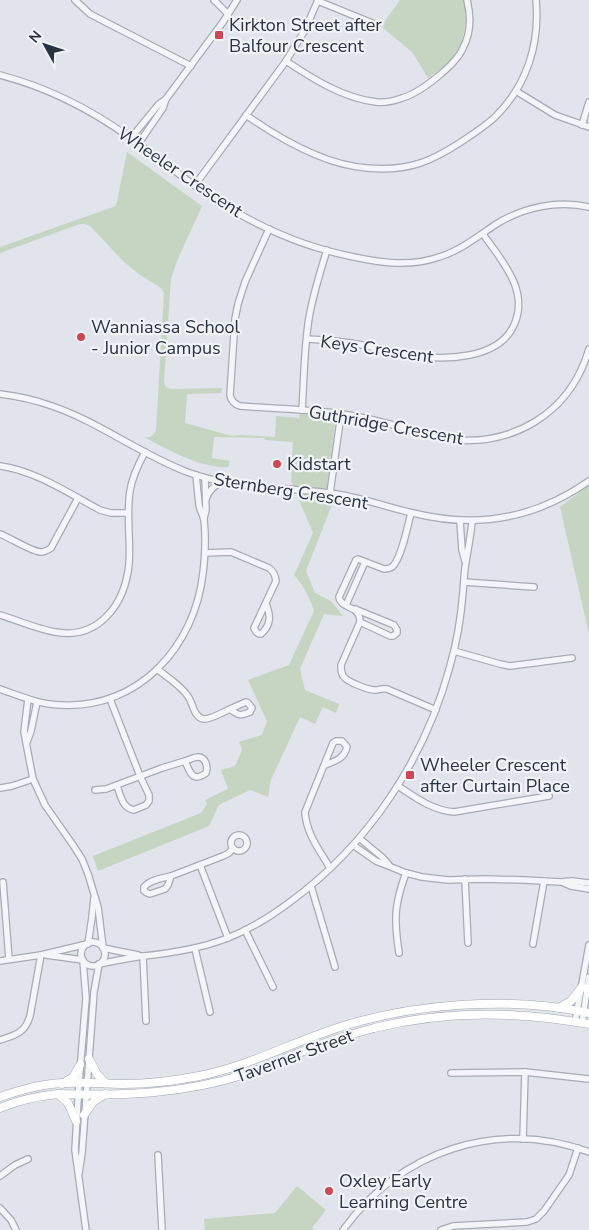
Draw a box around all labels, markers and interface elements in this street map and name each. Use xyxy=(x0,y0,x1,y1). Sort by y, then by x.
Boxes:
place label: Kirkton Street after Balfour Crescent xyxy=(229,13,382,58)
north arrow xyxy=(20,20,70,70)
text: N xyxy=(25,27,46,47)
marker: Kirkton Street after Balfour Crescent xyxy=(213,29,225,41)
street label: Wheeler Crescent xyxy=(113,121,248,223)
place label: Wanniassa School - Junior Campus xyxy=(91,315,241,360)
street label: Keys Crescent xyxy=(319,329,436,369)
marker: Wanniassa School - Junior Campus xyxy=(75,331,87,343)
street label: Guthridge Crescent xyxy=(307,400,466,451)
place label: Kidstart xyxy=(287,452,351,476)
marker: Kidstart xyxy=(271,458,283,470)
street label: Sternberg Crescent xyxy=(212,467,371,515)
place label: Wheeler Crescent after Curtain Place xyxy=(420,753,570,798)
marker: Wheeler Crescent after Curtain Place xyxy=(404,769,416,781)
street label: Taverner Street xyxy=(232,1023,357,1088)
place label: Oxley Early Learning Centre xyxy=(339,1169,468,1214)
marker: Oxley Early Learning Centre xyxy=(323,1185,335,1197)

